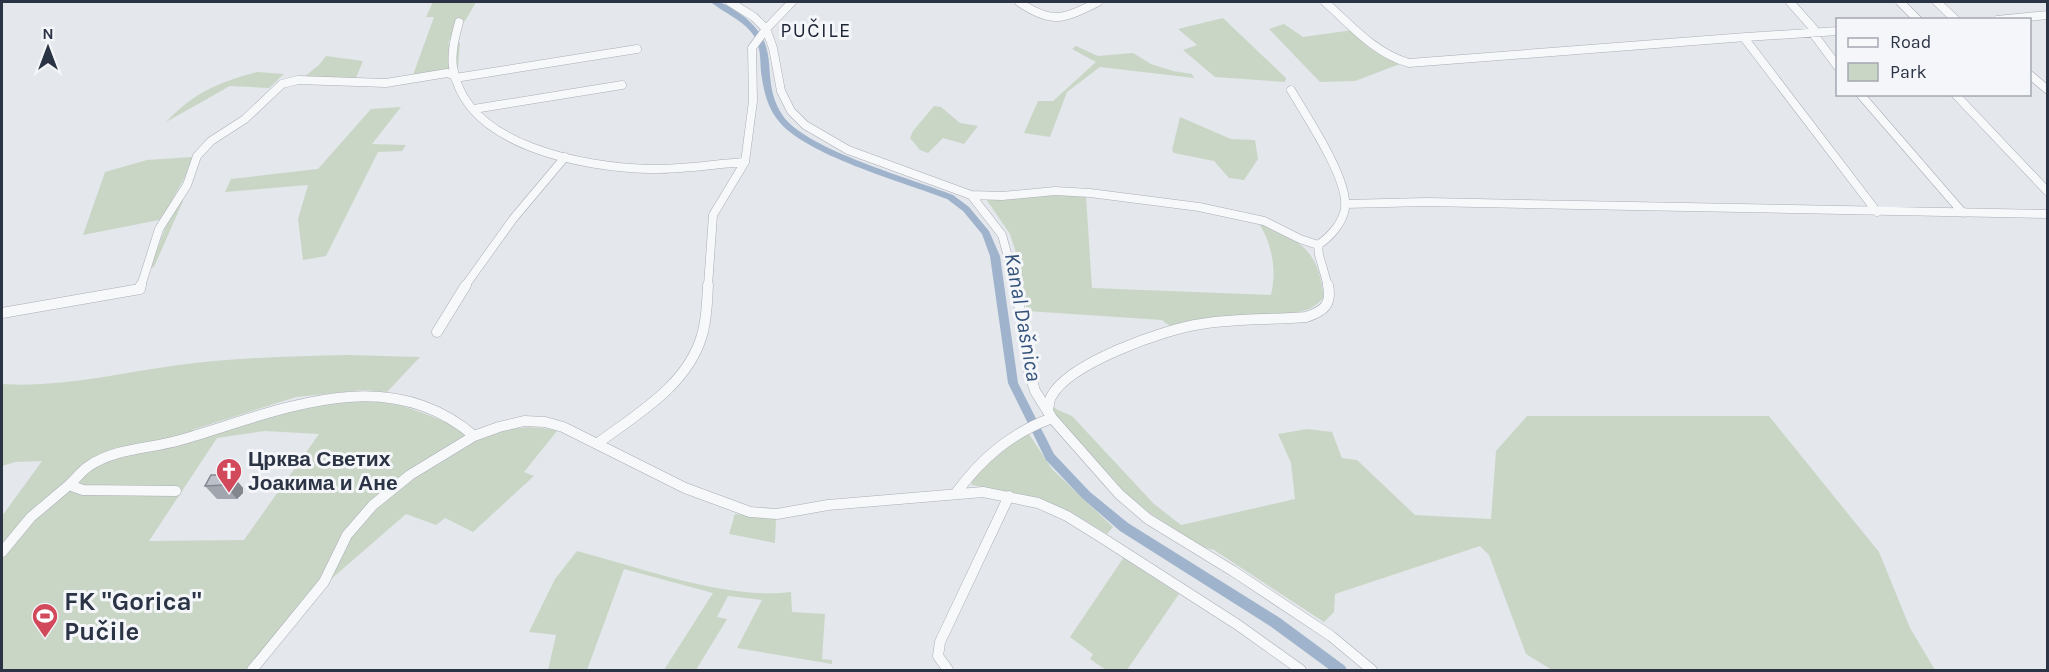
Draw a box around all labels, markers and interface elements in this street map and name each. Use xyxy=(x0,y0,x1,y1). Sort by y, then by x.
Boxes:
north arrow xyxy=(18,18,78,78)
district label: PUČILE xyxy=(780,18,852,42)
legend xyxy=(1836,18,2031,96)
text: N xyxy=(42,24,54,43)
text: Road xyxy=(1890,31,1931,53)
text: Park xyxy=(1890,61,1927,83)
water label: Kanal Dašnica xyxy=(999,251,1047,384)
place label: Црква Светих Јоакима и Ане xyxy=(248,447,398,495)
church icon: Црква Светих Јоакима и Ане xyxy=(214,456,244,494)
place label: FK "Gorica" Pučile xyxy=(64,586,202,647)
sports icon: FK "Gorica" Pučile xyxy=(30,601,60,639)

